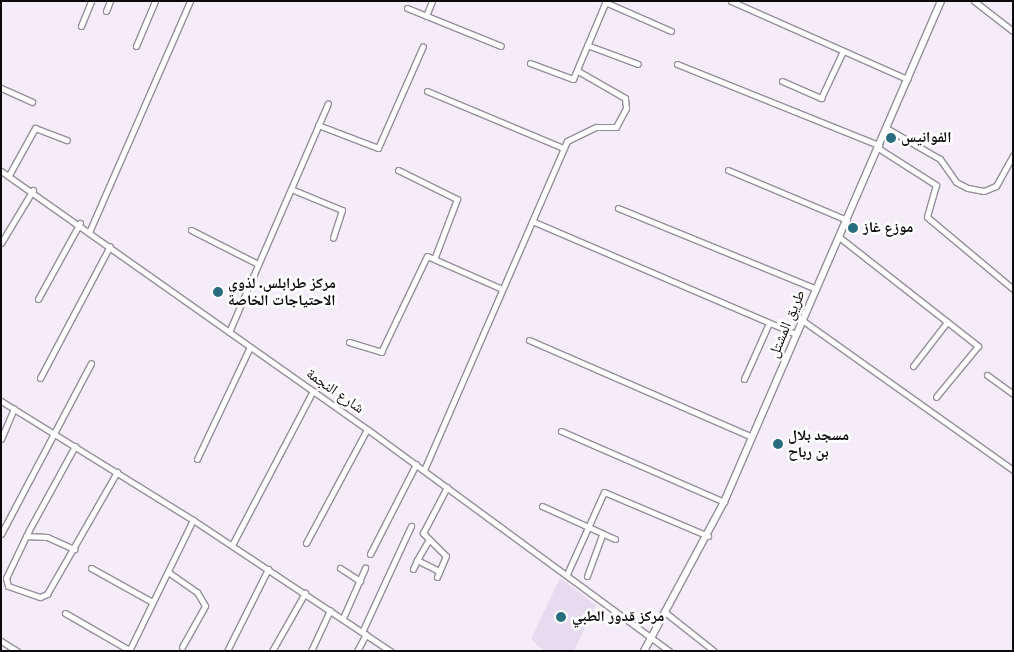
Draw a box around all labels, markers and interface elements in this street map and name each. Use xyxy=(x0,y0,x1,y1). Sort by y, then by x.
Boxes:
place label: الفوانيس xyxy=(901,129,951,147)
marker: الفوانيس xyxy=(885,132,897,144)
place label: موزع غاز xyxy=(863,219,913,237)
marker: موزع غاز xyxy=(847,222,859,234)
place label: مركز طرابلس. لذوي الاحتياجات الخاصة xyxy=(228,274,336,309)
marker: مركز طرابلس. لذوي الاحتياجات الخاصة xyxy=(212,286,224,298)
street label: طريق المشتل xyxy=(765,287,809,361)
street label: شارع النجمة xyxy=(303,365,367,417)
place label: مسجد بلال بن رباح xyxy=(788,426,849,461)
marker: مسجد بلال بن رباح xyxy=(772,438,784,450)
place label: مركز قدور الطبي xyxy=(572,608,664,626)
marker: مركز قدور الطبي xyxy=(554,610,568,624)

